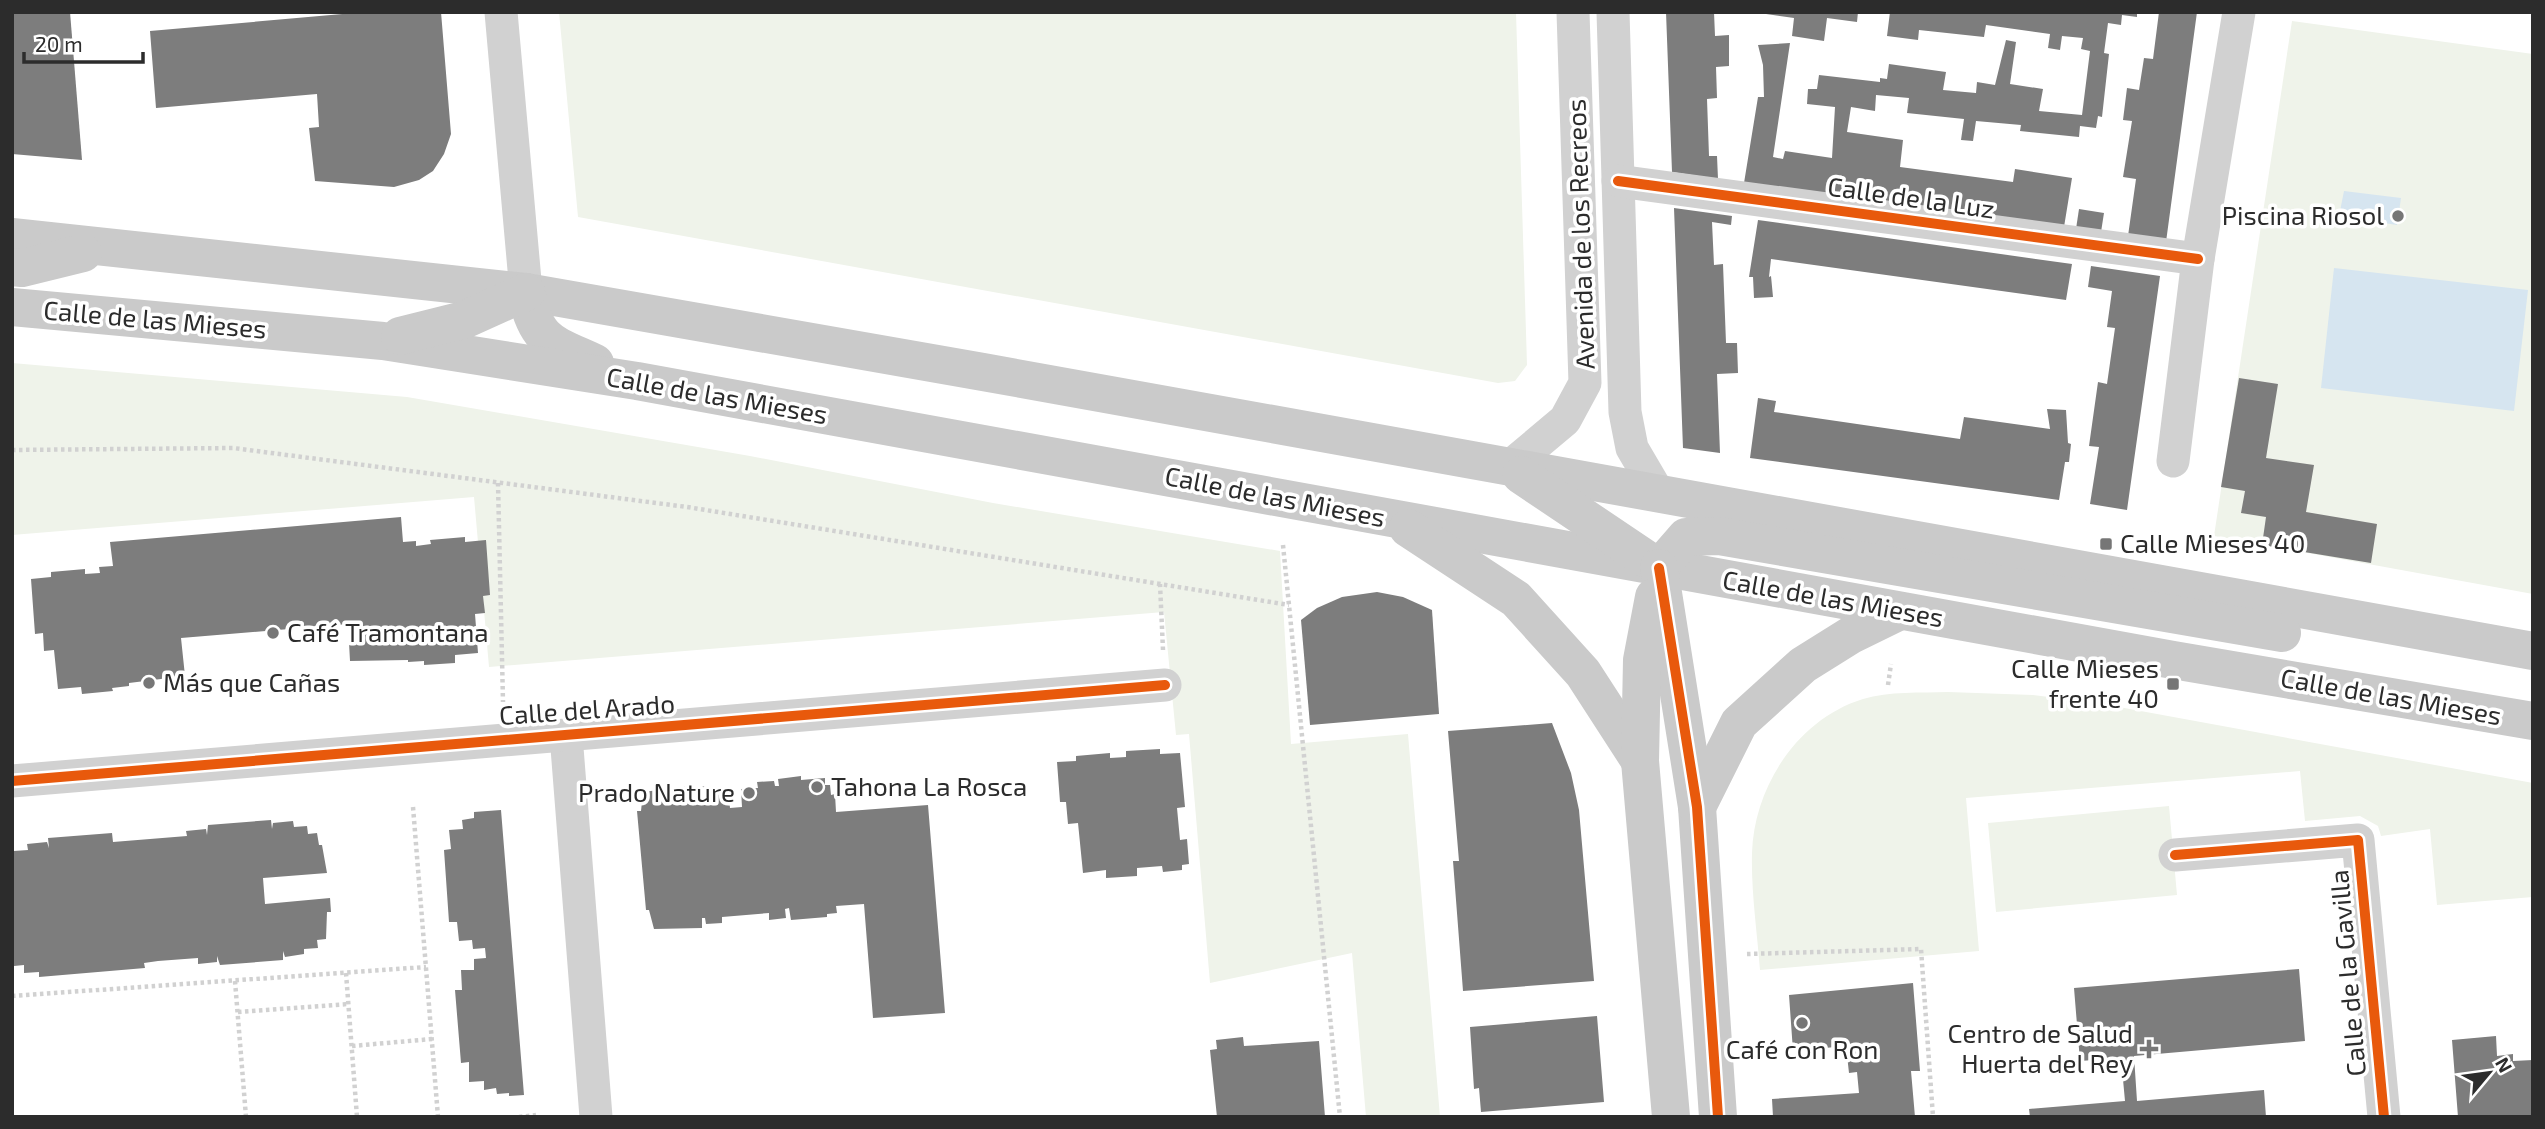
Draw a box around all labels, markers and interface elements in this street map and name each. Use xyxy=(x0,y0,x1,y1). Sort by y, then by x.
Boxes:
scale bar xyxy=(24,21,144,65)
text: 20 m xyxy=(35,31,83,56)
street label: Avenida de los Recreos xyxy=(1559,98,1600,370)
street label: Calle de la Luz xyxy=(1826,169,1997,224)
place label: Piscina Riosol xyxy=(2222,199,2384,230)
marker: Piscina Riosol xyxy=(2390,208,2406,224)
street label: Calle de las Mieses xyxy=(42,293,268,344)
street label: Calle de las Mieses xyxy=(604,360,830,429)
street label: Calle de las Mieses xyxy=(1163,459,1388,532)
place label: Calle Mieses 40 xyxy=(2120,527,2305,558)
marker: Calle Mieses 40 xyxy=(2098,536,2114,552)
street label: Calle de las Mieses xyxy=(1720,563,1946,632)
place label: Café Tramontana xyxy=(287,616,489,647)
marker: Café Tramontana xyxy=(265,625,281,641)
place label: Calle Mieses frente 40 xyxy=(2011,652,2159,713)
street label: Calle de las Mieses xyxy=(2278,661,2504,730)
place label: Más que Cañas xyxy=(163,666,340,697)
marker: Más que Cañas xyxy=(141,675,157,691)
marker: Calle Mieses frente 40 xyxy=(2165,676,2181,692)
street label: Calle del Arado xyxy=(498,687,676,730)
place label: Tahona La Rosca xyxy=(831,770,1027,801)
place label: Prado Nature xyxy=(578,776,735,807)
marker: Tahona La Rosca xyxy=(809,779,825,795)
marker: Prado Nature xyxy=(741,785,757,801)
street label: Calle de la Gavilla xyxy=(2322,869,2371,1078)
marker: Café con Ron xyxy=(1794,1015,1810,1031)
place label: Centro de Salud Huerta del Rey xyxy=(1948,1017,2133,1078)
place label: Café con Ron xyxy=(1726,1033,1878,1064)
north arrow xyxy=(2454,1038,2524,1108)
marker: Centro de Salud Huerta del Rey xyxy=(2139,1039,2159,1059)
text: N xyxy=(2491,1053,2518,1076)

